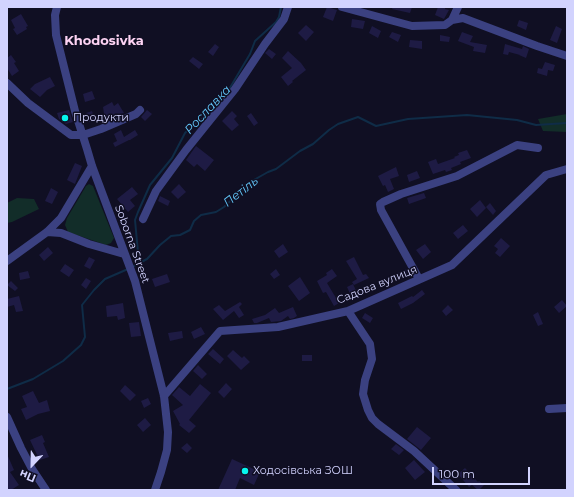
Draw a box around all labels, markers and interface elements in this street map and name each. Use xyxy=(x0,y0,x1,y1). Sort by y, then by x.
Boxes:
district label: Khodosivka xyxy=(64,33,144,49)
water label: Рославка xyxy=(182,83,234,137)
place label: Продукти xyxy=(73,111,129,125)
marker: Продукти xyxy=(60,113,70,123)
water label: Петіль xyxy=(221,174,261,210)
street label: Soborna Street xyxy=(112,203,152,285)
street label: Садова вулиця xyxy=(335,263,419,307)
north arrow xyxy=(12,445,52,485)
scale bar xyxy=(434,459,532,485)
place label: Ходосівська ЗОШ xyxy=(253,464,353,478)
marker: Ходосівська ЗОШ xyxy=(240,466,250,476)
text: 100 m xyxy=(439,466,475,481)
text: Пн xyxy=(17,467,38,486)

